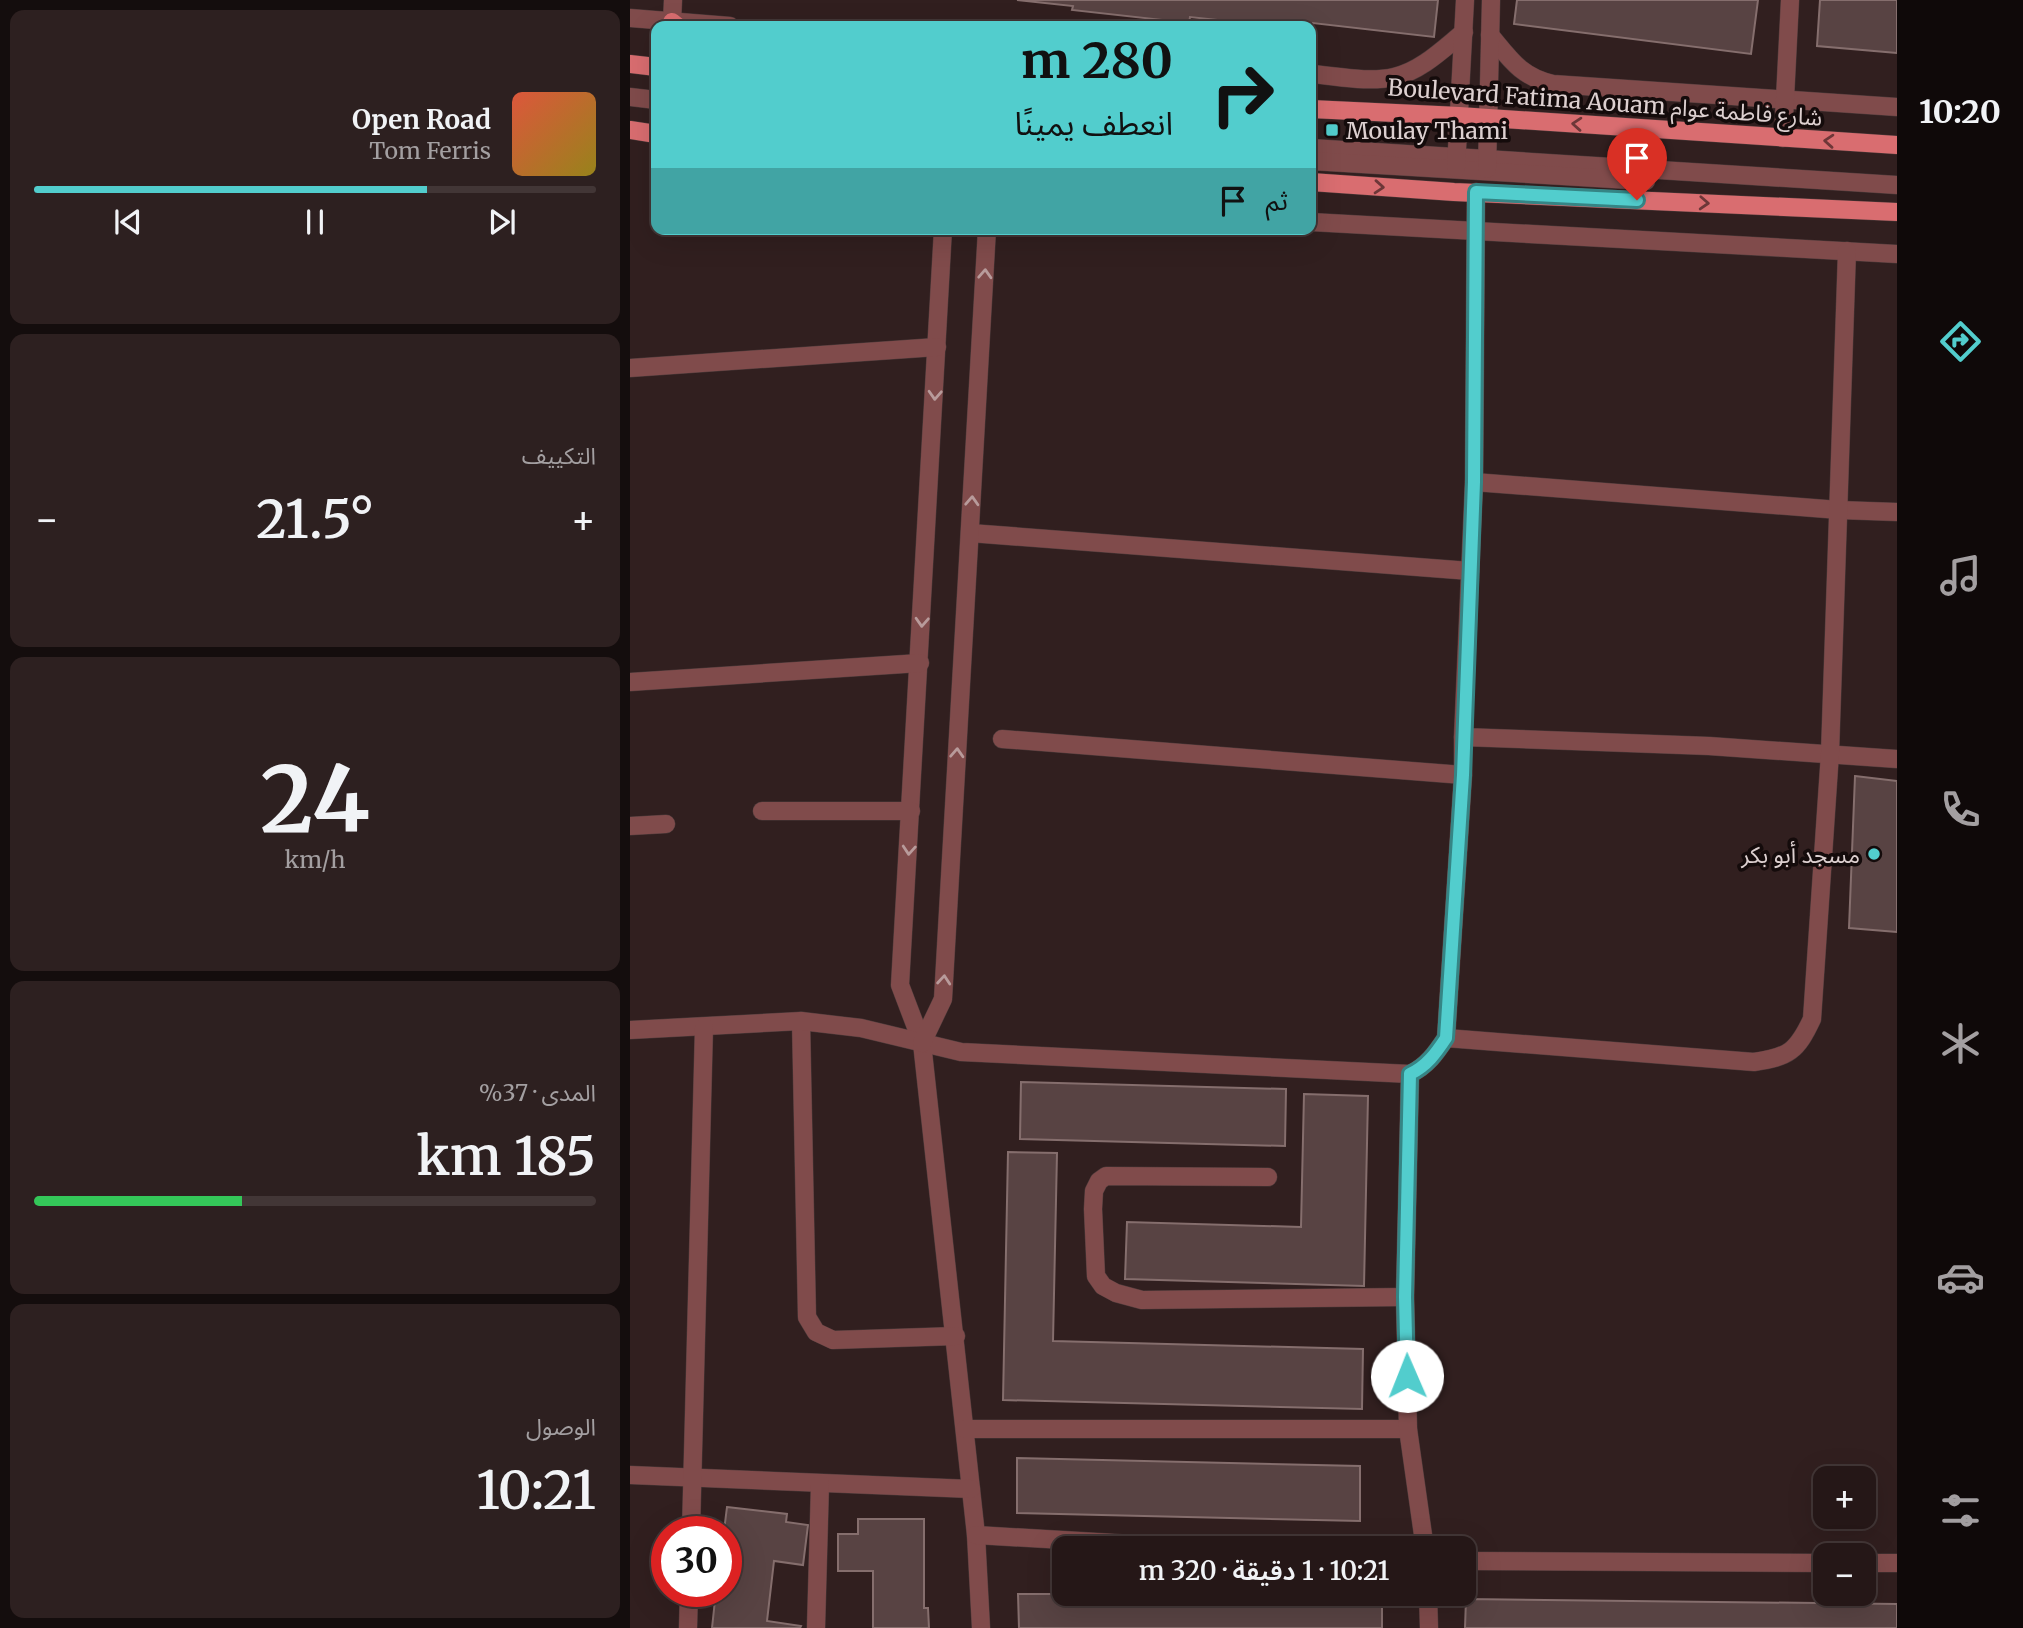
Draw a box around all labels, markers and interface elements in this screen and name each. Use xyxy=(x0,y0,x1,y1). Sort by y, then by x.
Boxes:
text: 280 m xyxy=(1021,30,1173,91)
icon: right xyxy=(1197,49,1288,140)
street label: Boulevard Fatima Aouam شارع فاطمة عوام xyxy=(1386,72,1823,136)
text: 10:20 xyxy=(1919,92,2001,132)
text: Open Road xyxy=(352,103,491,136)
text: انعطف يمينًا xyxy=(1014,104,1173,144)
place label: Moulay Thami xyxy=(1346,116,1508,145)
one-way arrow xyxy=(1572,117,1583,132)
marker: Moulay Thami xyxy=(1324,122,1340,138)
pin xyxy=(1607,128,1667,200)
one-way arrow xyxy=(1823,134,1834,149)
text: Tom Ferris xyxy=(369,136,491,165)
icon: arrive xyxy=(1618,139,1656,177)
one-way arrow xyxy=(1374,179,1385,194)
icon: arrive xyxy=(1214,182,1252,220)
text: ثم xyxy=(1266,184,1288,217)
one-way arrow xyxy=(1699,195,1710,210)
icon: previous xyxy=(109,203,147,241)
icon: pause xyxy=(296,203,334,241)
icon: next xyxy=(483,203,521,241)
one-way arrow xyxy=(977,268,992,279)
icon: directions xyxy=(1936,317,1985,366)
one-way arrow xyxy=(927,390,942,401)
text: التكييف xyxy=(522,441,596,470)
text: 21.5° xyxy=(256,487,374,552)
one-way arrow xyxy=(964,495,979,506)
text: − xyxy=(34,496,59,543)
text: + xyxy=(571,496,596,543)
icon: music xyxy=(1936,551,1985,600)
one-way arrow xyxy=(915,617,930,628)
text: 24 xyxy=(260,742,370,857)
one-way arrow xyxy=(950,747,965,758)
icon: phone xyxy=(1936,785,1985,834)
place label: مسجد أبو بكر xyxy=(1740,840,1860,869)
one-way arrow xyxy=(902,844,917,855)
text: km/h xyxy=(285,845,345,874)
marker: مسجد أبو بكر xyxy=(1866,846,1882,862)
one-way arrow xyxy=(936,974,951,985)
icon: climate xyxy=(1936,1019,1985,1068)
text: المدى · 37% xyxy=(479,1078,596,1107)
text: 185 km xyxy=(417,1124,596,1189)
icon: car xyxy=(1936,1253,1985,1302)
position arrow xyxy=(1370,1339,1444,1413)
text: الوصول xyxy=(526,1412,596,1441)
text: 10:21 xyxy=(476,1458,596,1523)
map controls xyxy=(1813,1466,1876,1606)
button: + xyxy=(1813,1466,1876,1529)
icon: filters xyxy=(1936,1486,1985,1535)
speed limit sign: 30 xyxy=(651,1516,742,1607)
button: − xyxy=(1813,1543,1876,1606)
text: 10:21 · 1 دقيقة · 320 m xyxy=(1139,1554,1389,1587)

